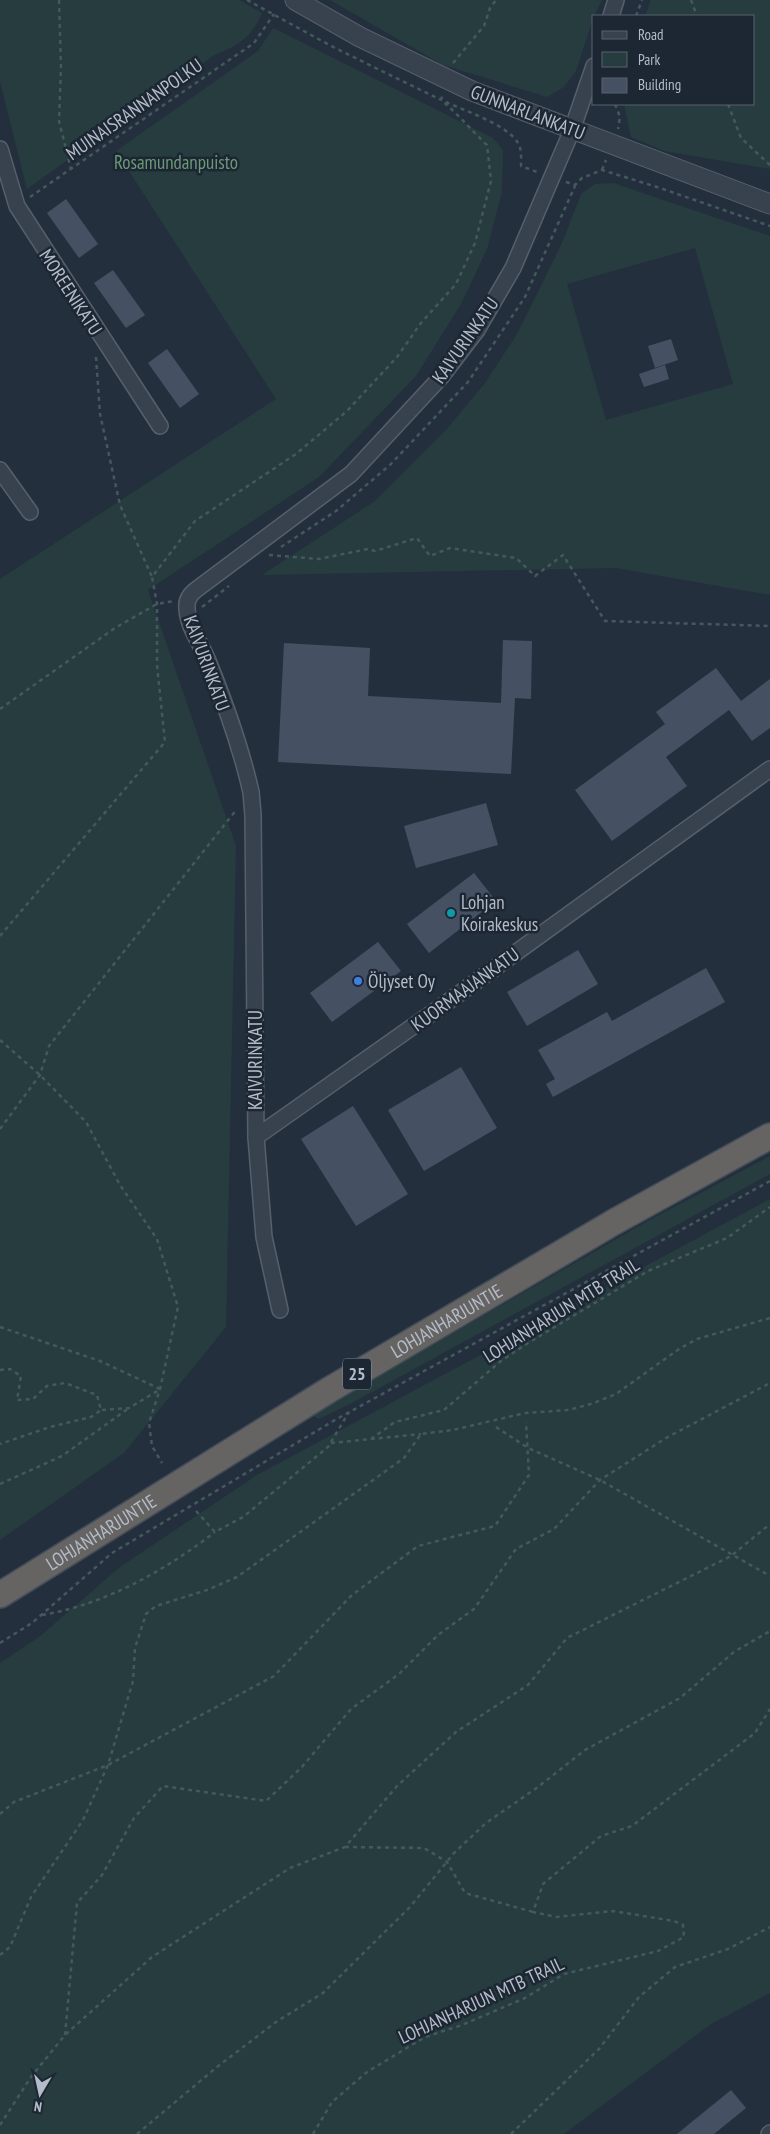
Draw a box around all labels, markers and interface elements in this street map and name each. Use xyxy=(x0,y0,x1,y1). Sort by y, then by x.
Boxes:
legend xyxy=(592,15,755,105)
text: Road xyxy=(638,25,664,44)
text: Park xyxy=(638,50,660,69)
street label: MUINAISRANNANPOLKU xyxy=(61,53,207,165)
text: Building xyxy=(638,75,681,94)
street label: GUNNARLANKATU xyxy=(468,79,588,145)
park label: Rosamundanpuisto xyxy=(114,150,238,174)
street label: MOREENIKATU xyxy=(34,244,108,340)
street label: KAIVURINKATU xyxy=(426,292,504,388)
street label: KAIVURINKATU xyxy=(179,612,235,714)
place label: Lohjan Koirakeskus xyxy=(461,890,538,936)
marker: Lohjan Koirakeskus xyxy=(445,907,457,919)
street label: KUORMAAJANKATU xyxy=(406,942,524,1036)
place label: Öljyset Oy xyxy=(368,969,436,993)
marker: Öljyset Oy xyxy=(352,975,364,987)
street label: KAIVURINKATU xyxy=(243,1010,267,1110)
street label: LOHJANHARJUN MTB TRAIL xyxy=(478,1252,644,1368)
street label: LOHJANHARJUNTIE xyxy=(386,1279,507,1363)
road number: 25 xyxy=(343,1358,371,1390)
street label: LOHJANHARJUNTIE xyxy=(41,1489,161,1575)
street label: LOHJANHARJUN MTB TRAIL xyxy=(394,1951,568,2049)
north arrow xyxy=(15,2069,65,2119)
text: N xyxy=(33,2097,43,2116)

